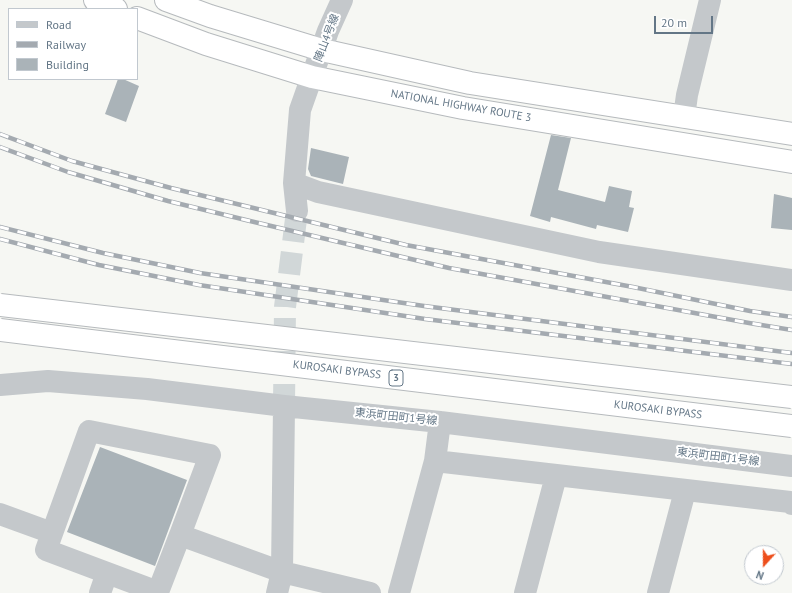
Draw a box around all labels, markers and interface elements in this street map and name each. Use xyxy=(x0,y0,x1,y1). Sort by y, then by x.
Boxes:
legend xyxy=(8,8,138,80)
scale bar xyxy=(656,8,715,34)
street label: 陣山4号線 xyxy=(312,12,342,64)
text: 20 m xyxy=(661,15,687,30)
text: Road xyxy=(46,17,71,32)
text: Railway xyxy=(46,37,86,52)
text: Building xyxy=(46,57,89,72)
street label: NATIONAL HIGHWAY ROUTE 3 xyxy=(390,87,532,125)
street label: KUROSAKI BYPASS xyxy=(292,358,382,382)
road number: 3 xyxy=(389,370,403,386)
street label: KUROSAKI BYPASS xyxy=(613,398,703,422)
street label: 東浜町田町1号線 xyxy=(354,406,438,428)
street label: 東浜町田町1号線 xyxy=(676,445,760,469)
north arrow xyxy=(744,545,784,585)
text: N xyxy=(754,567,766,583)

